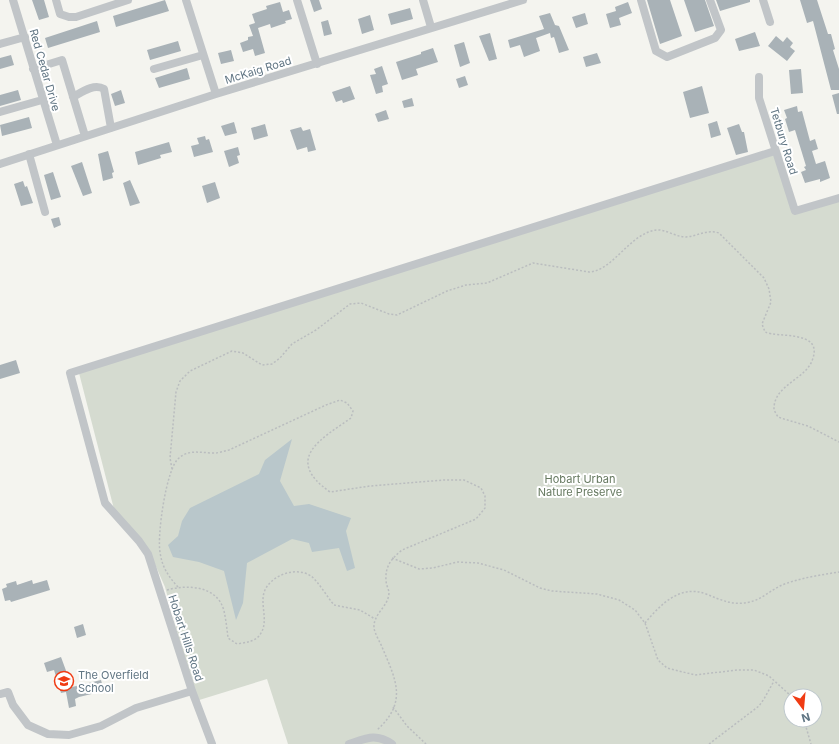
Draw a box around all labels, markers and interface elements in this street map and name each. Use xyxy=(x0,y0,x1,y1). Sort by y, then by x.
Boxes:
street label: Red Cedar Drive xyxy=(27,27,63,113)
street label: McKaig Road xyxy=(223,53,293,87)
street label: Tetbury Road xyxy=(767,106,801,176)
park label: Hobart Urban Nature Preserve xyxy=(538,472,622,499)
street label: Hobart Hills Road xyxy=(165,593,207,683)
place label: The Overfield School xyxy=(78,668,149,695)
school or university icon: The Overfield School xyxy=(53,670,75,692)
north arrow xyxy=(783,688,823,728)
text: N xyxy=(800,710,812,725)

